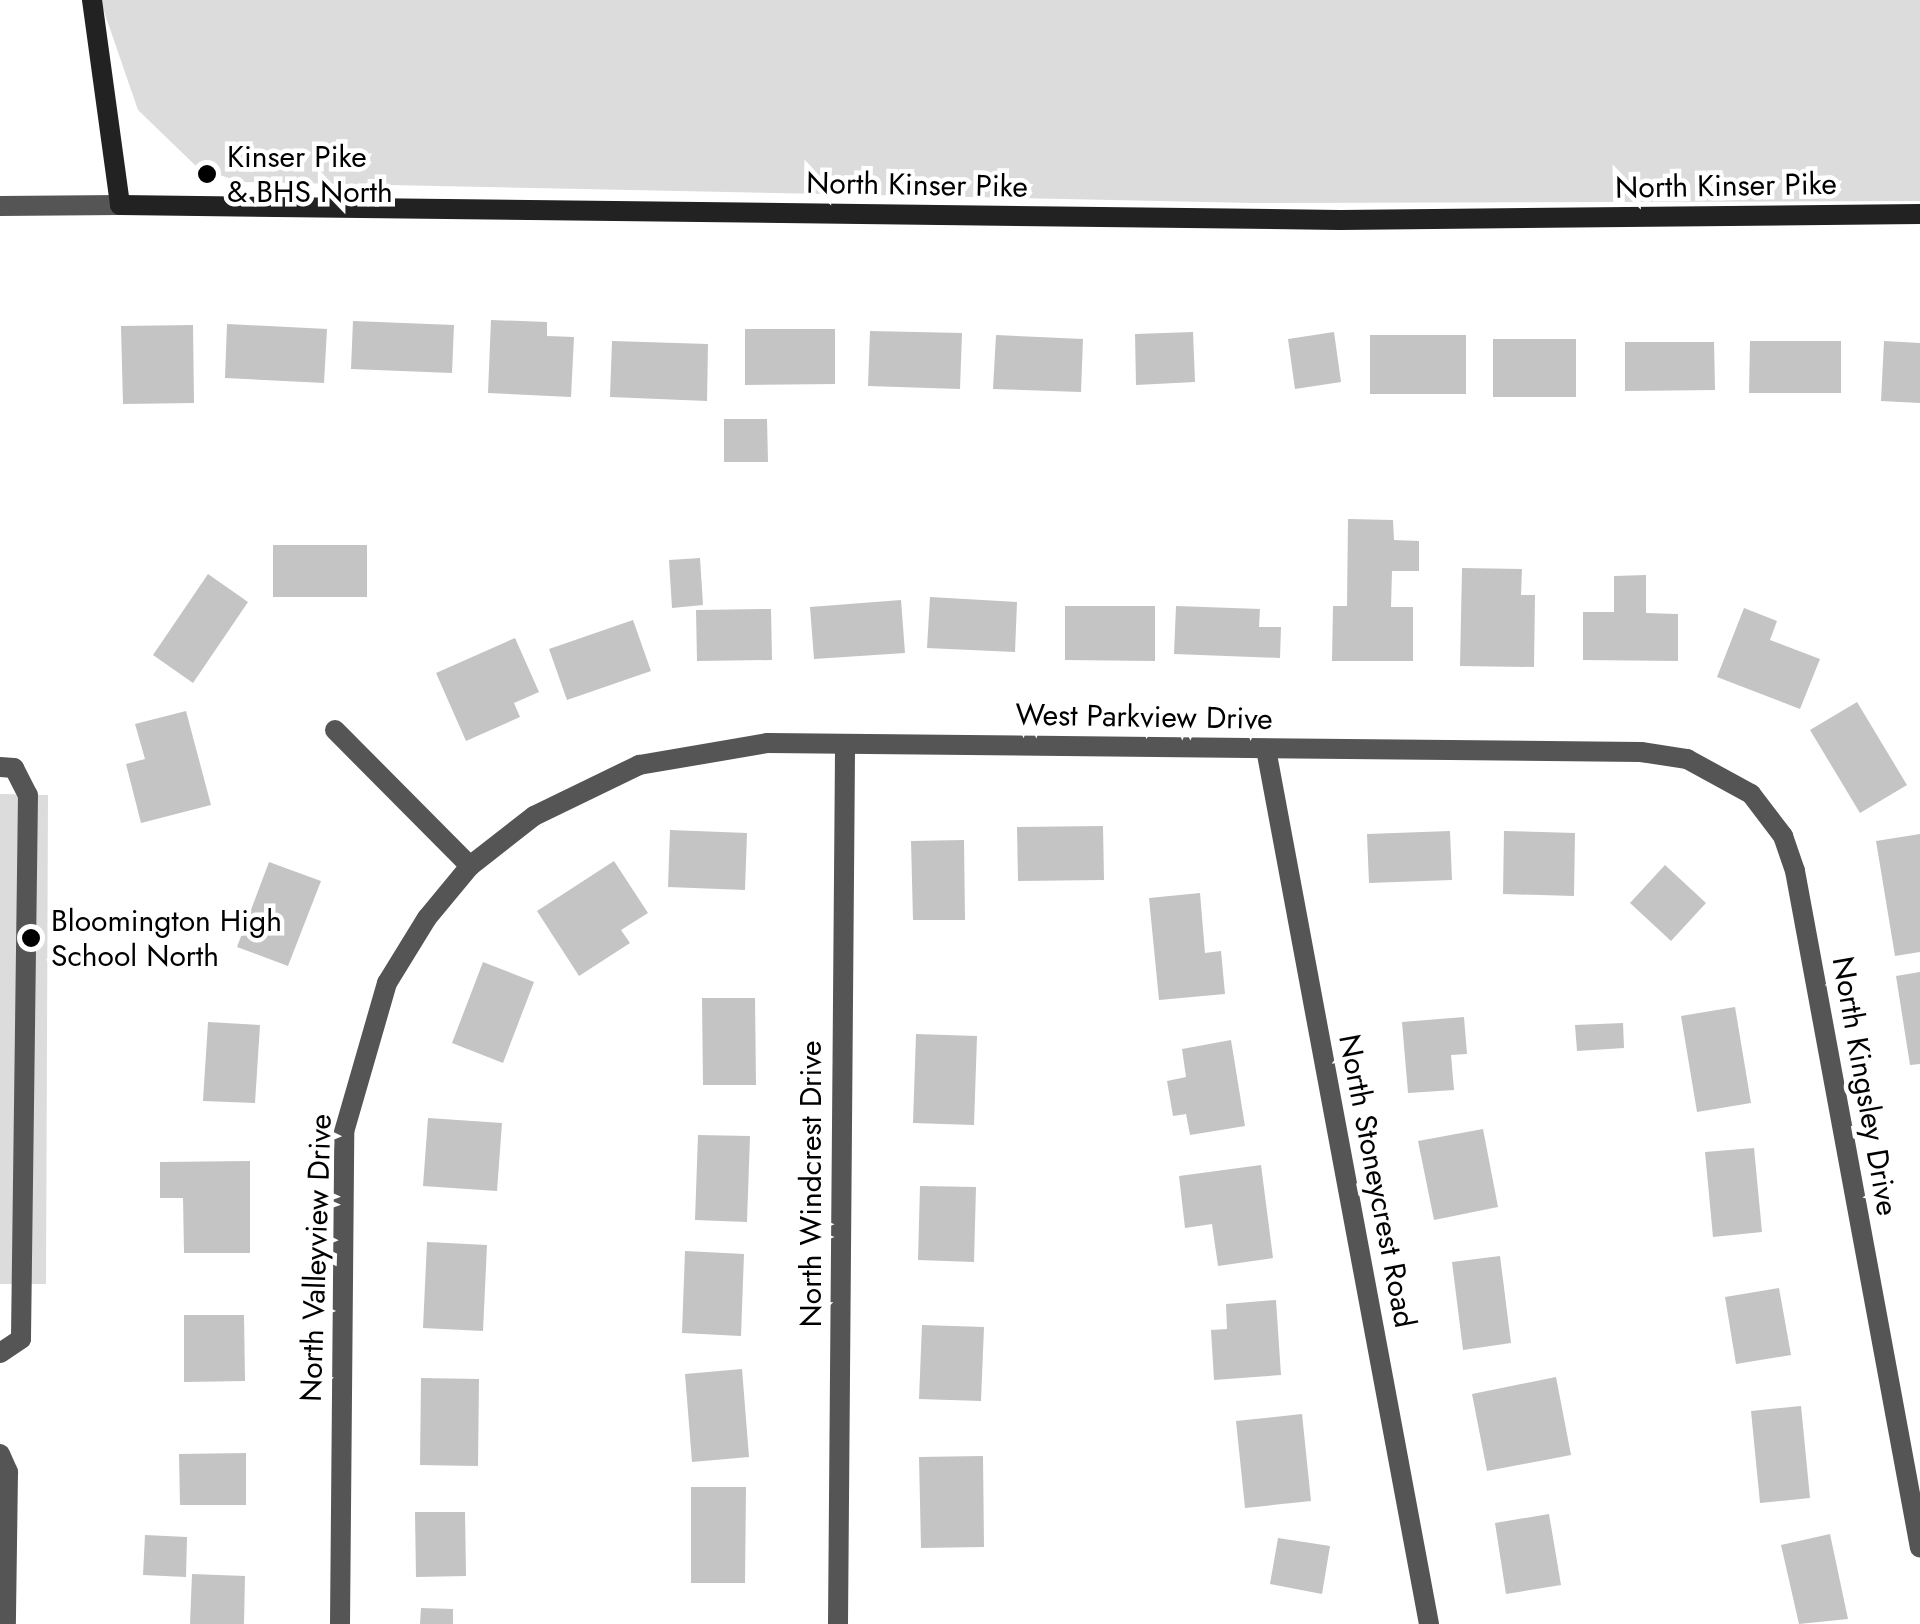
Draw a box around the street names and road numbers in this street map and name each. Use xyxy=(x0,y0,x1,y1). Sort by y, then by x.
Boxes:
street label: North Kinser Pike xyxy=(806,165,1028,205)
street label: North Kinser Pike xyxy=(1615,166,1837,206)
street label: West Parkview Drive xyxy=(1015,697,1273,737)
street label: North Kingsley Drive xyxy=(1824,954,1906,1218)
street label: North Stoneycrest Road xyxy=(1331,1031,1423,1331)
street label: North Windcrest Drive xyxy=(793,1041,829,1327)
street label: North Valleyview Drive xyxy=(293,1113,339,1403)

